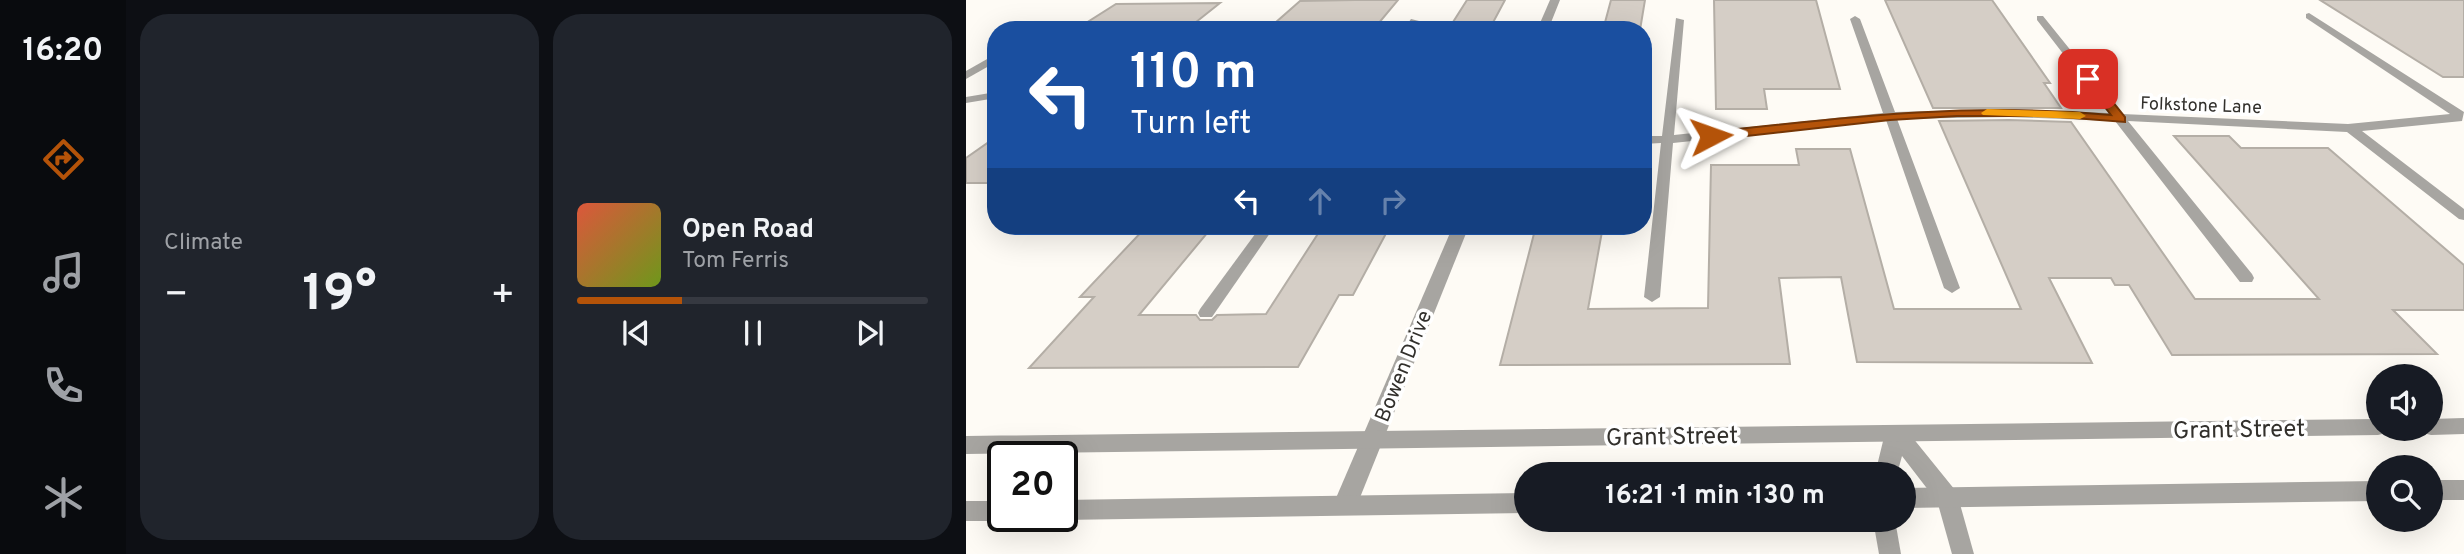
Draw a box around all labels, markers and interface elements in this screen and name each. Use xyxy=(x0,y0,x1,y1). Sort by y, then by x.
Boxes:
text: 16:20 xyxy=(23,32,103,72)
text: 110 m xyxy=(1130,44,1257,106)
icon: left xyxy=(1015,49,1106,140)
pin xyxy=(2058,49,2118,109)
icon: arrive xyxy=(2069,60,2107,98)
street label: Folkstone Lane xyxy=(2140,93,2262,120)
position arrow xyxy=(1674,99,1748,173)
text: Turn left xyxy=(1130,105,1251,145)
icon: directions xyxy=(39,135,88,184)
icon: left xyxy=(1228,182,1266,220)
icon: ahead xyxy=(1301,182,1339,220)
icon: right xyxy=(1374,182,1412,220)
text: Open Road xyxy=(682,214,814,247)
text: Climate xyxy=(164,229,243,258)
text: Tom Ferris xyxy=(682,247,789,276)
icon: music xyxy=(39,248,88,297)
text: 19° xyxy=(302,263,377,329)
text: − xyxy=(164,272,189,321)
text: + xyxy=(490,272,515,321)
street label: Bowen Drive xyxy=(1370,307,1439,426)
icon: previous xyxy=(617,314,655,352)
icon: pause xyxy=(734,314,772,352)
icon: next xyxy=(851,314,889,352)
icon: phone xyxy=(39,361,88,410)
map controls xyxy=(2366,364,2443,532)
button: sound xyxy=(2366,364,2443,441)
street label: Grant Street xyxy=(2173,415,2305,447)
street label: Grant Street xyxy=(1606,422,1738,454)
speed limit sign: 20 xyxy=(987,441,1078,532)
button: search xyxy=(2366,455,2443,532)
icon: climate xyxy=(39,473,88,522)
text: 16:21 · 1 min · 130 m xyxy=(1605,480,1825,513)

